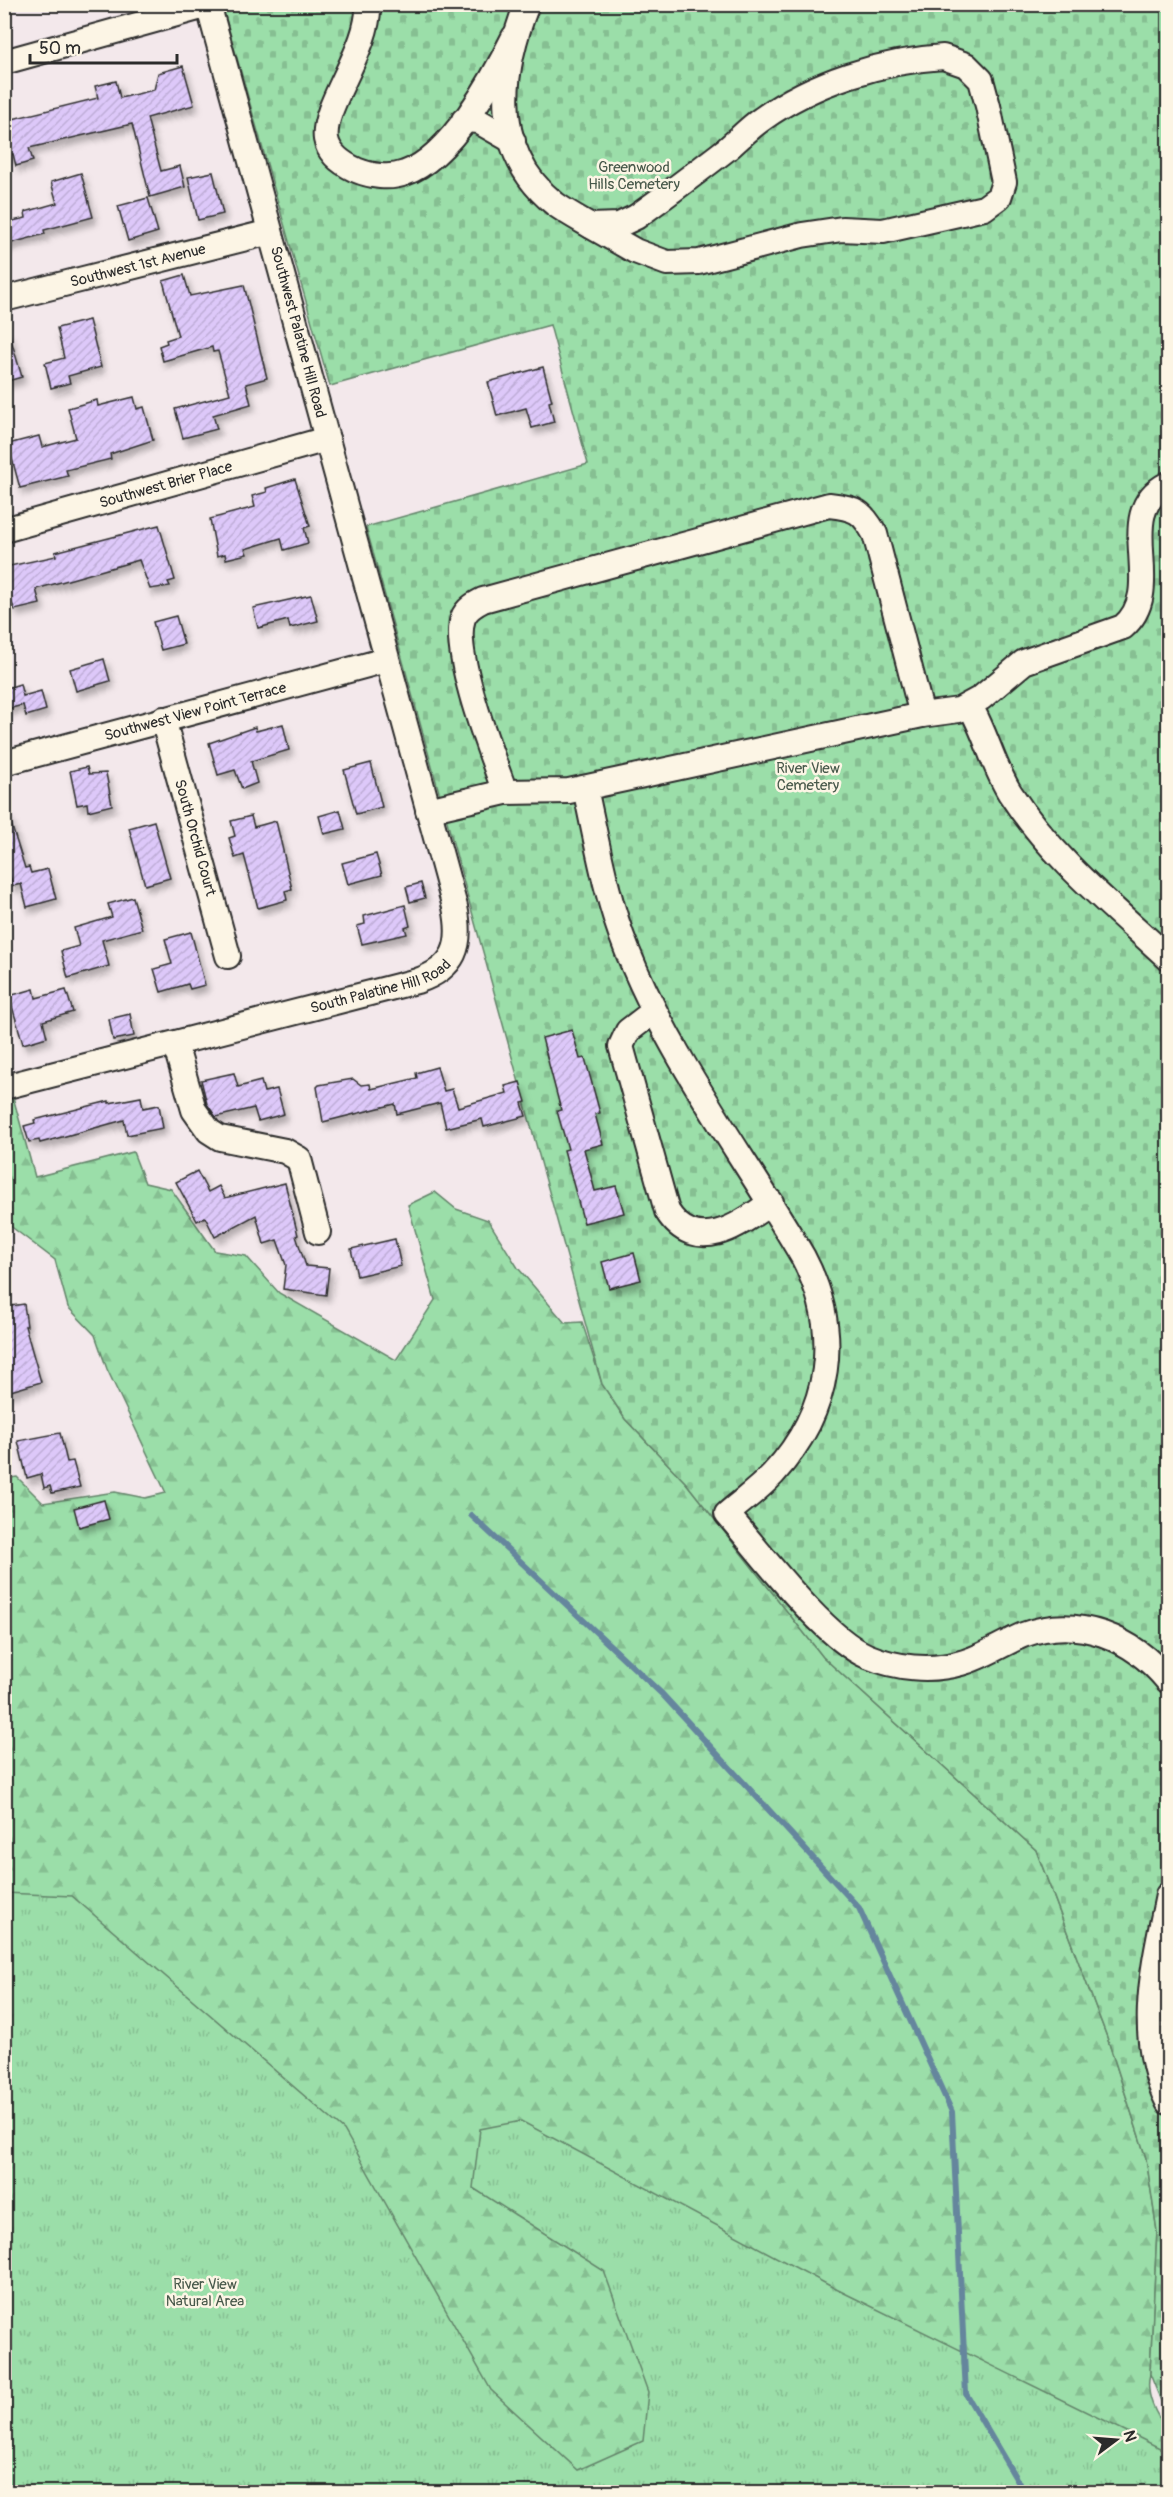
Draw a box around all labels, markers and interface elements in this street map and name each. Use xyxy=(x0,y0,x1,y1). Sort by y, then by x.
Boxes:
scale bar xyxy=(30,27,177,65)
text: 50 m xyxy=(39,37,81,60)
park label: Greenwood Hills Cemetery xyxy=(588,158,680,194)
street label: Southwest 1st Avenue xyxy=(68,239,208,291)
street label: Southwest Palatine Hill Road xyxy=(266,244,330,420)
street label: Southwest Brier Place xyxy=(97,456,235,512)
street label: Southwest View Point Terrace xyxy=(102,678,289,745)
park label: River View Cemetery xyxy=(776,759,840,795)
street label: South Orchid Court xyxy=(171,777,221,899)
street label: South Palatine Hill Road xyxy=(308,955,455,1018)
park label: River View Natural Area xyxy=(166,2275,244,2311)
north arrow xyxy=(1086,2410,1146,2470)
text: N xyxy=(1118,2428,1141,2444)

